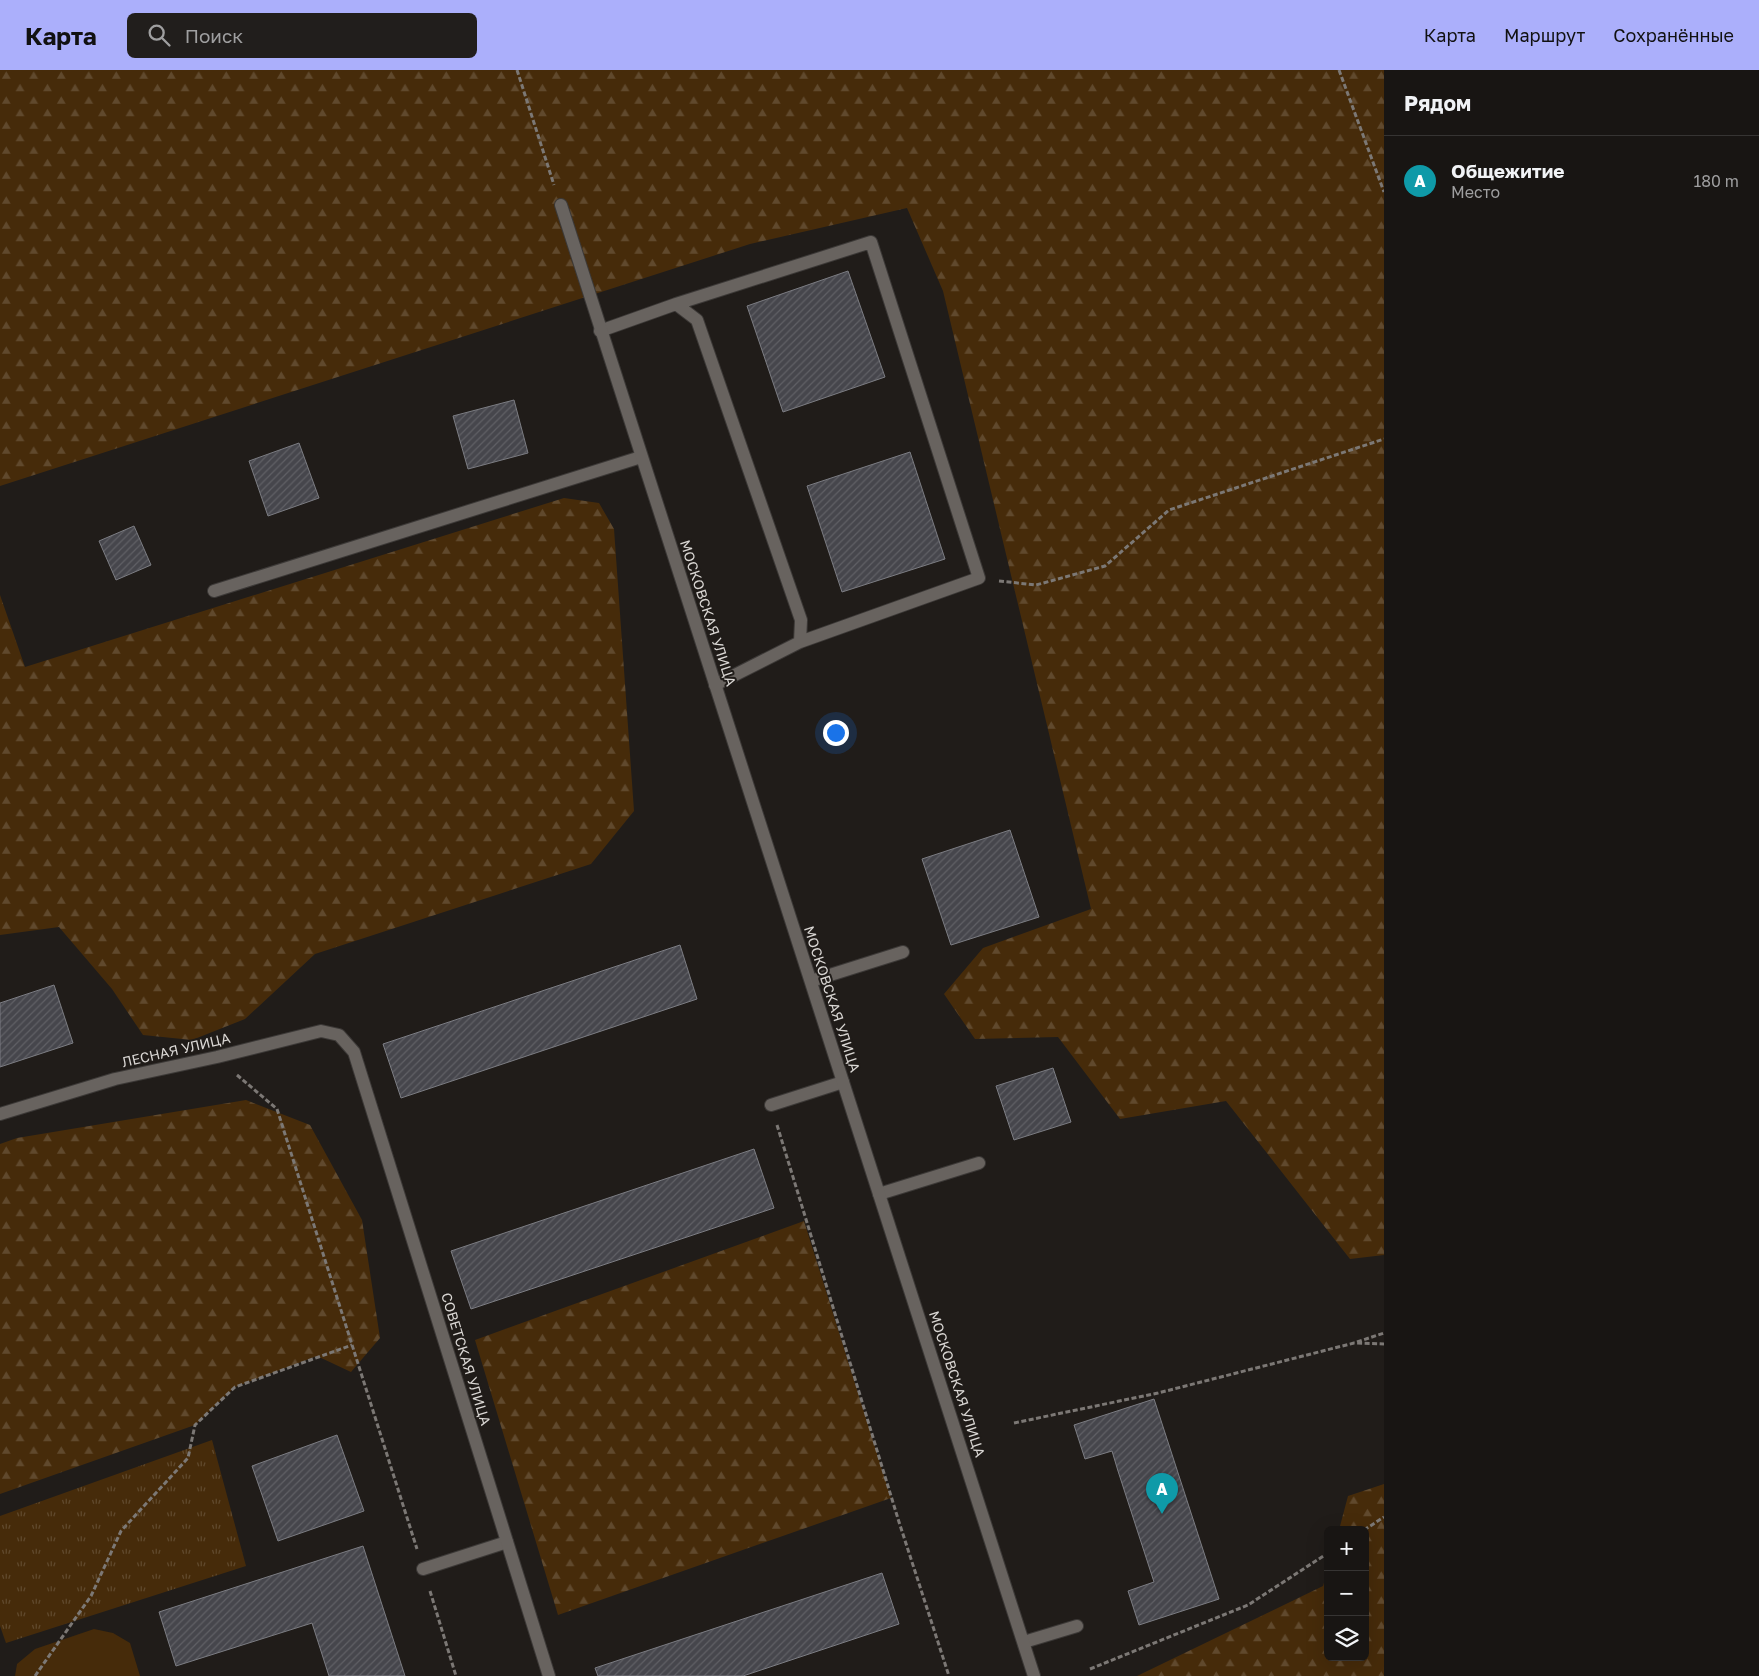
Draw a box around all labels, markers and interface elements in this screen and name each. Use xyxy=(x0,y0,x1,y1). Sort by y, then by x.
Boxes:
search box xyxy=(127,13,477,58)
text: Карта xyxy=(25,21,97,50)
icon: search xyxy=(145,21,173,49)
text: Поиск xyxy=(185,24,243,47)
text: Карта xyxy=(1424,24,1476,46)
text: Маршрут xyxy=(1504,24,1585,46)
text: Сохранённые xyxy=(1613,24,1734,46)
text: Рядом xyxy=(1404,90,1471,116)
text: Общежитие xyxy=(1451,159,1564,182)
text: A xyxy=(1414,171,1426,191)
text: 180 m xyxy=(1693,171,1739,191)
text: Место xyxy=(1451,182,1500,202)
street label: МОСКОВСКАЯ УЛИЦА xyxy=(677,538,740,689)
your location xyxy=(823,720,849,746)
street label: МОСКОВСКАЯ УЛИЦА xyxy=(801,924,864,1075)
street label: ЛЕСНАЯ УЛИЦА xyxy=(120,1029,232,1070)
street label: СОВЕТСКАЯ УЛИЦА xyxy=(438,1290,495,1428)
street label: МОСКОВСКАЯ УЛИЦА xyxy=(926,1309,989,1460)
pin: A xyxy=(1146,1473,1178,1514)
map controls xyxy=(1324,1526,1369,1661)
button: + xyxy=(1324,1526,1369,1571)
button: − xyxy=(1324,1571,1369,1616)
button: layers xyxy=(1324,1616,1369,1661)

